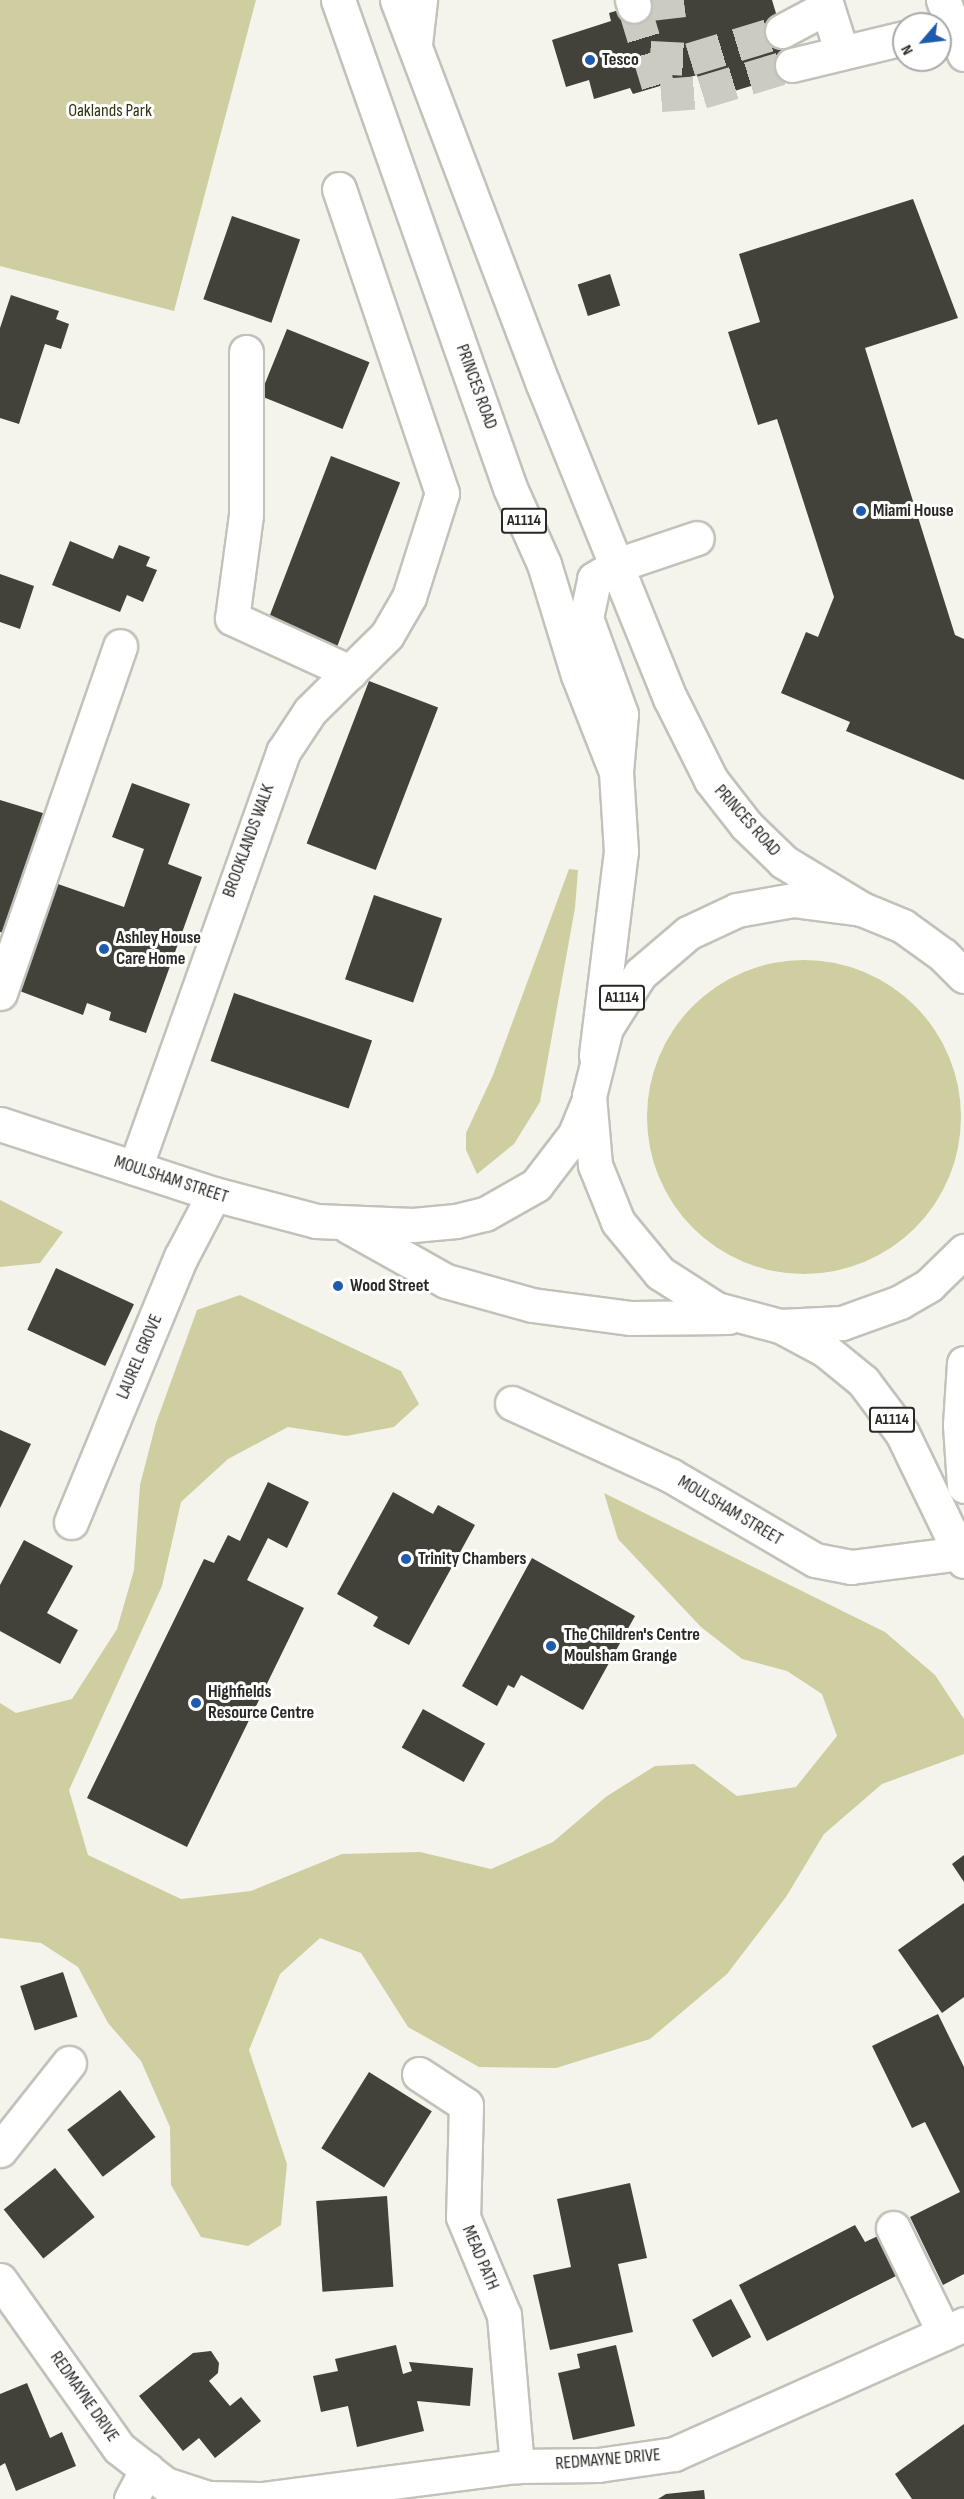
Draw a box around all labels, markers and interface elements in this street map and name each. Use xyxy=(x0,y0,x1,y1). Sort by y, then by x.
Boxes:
north arrow xyxy=(892,12,952,72)
text: N xyxy=(897,42,918,58)
place label: Tesco xyxy=(602,49,639,71)
marker: Tesco xyxy=(583,53,597,67)
park label: Oaklands Park xyxy=(68,100,152,122)
street label: PRINCES ROAD xyxy=(451,342,501,432)
place label: Miami House xyxy=(873,500,954,522)
marker: Miami House xyxy=(854,504,868,518)
road number: A1114 xyxy=(500,508,548,534)
street label: BROOKLANDS WALK xyxy=(219,781,279,901)
street label: PRINCES ROAD xyxy=(709,781,785,861)
place label: Ashley House Care Home xyxy=(116,928,201,970)
marker: Ashley House Care Home xyxy=(97,942,111,956)
road number: A1114 xyxy=(598,985,646,1011)
street label: MOULSHAM STREET xyxy=(111,1151,231,1209)
place label: Wood Street xyxy=(350,1275,429,1297)
marker: Wood Street xyxy=(331,1279,345,1293)
street label: LAUREL GROVE xyxy=(112,1311,168,1403)
road number: A1114 xyxy=(868,1407,916,1433)
street label: MOULSHAM STREET xyxy=(674,1471,786,1551)
place label: Trinity Chambers xyxy=(418,1548,526,1570)
marker: Trinity Chambers xyxy=(399,1552,413,1566)
place label: The Children's Centre Moulsham Grange xyxy=(564,1625,700,1668)
marker: The Children's Centre Moulsham Grange xyxy=(542,1637,560,1655)
place label: Highfields Resource Centre xyxy=(208,1682,314,1724)
marker: Highfields Resource Centre xyxy=(189,1696,203,1710)
street label: MEAD PATH xyxy=(457,2222,503,2294)
street label: REDMAYNE DRIVE xyxy=(45,2348,123,2446)
street label: REDMAYNE DRIVE xyxy=(555,2445,661,2475)

